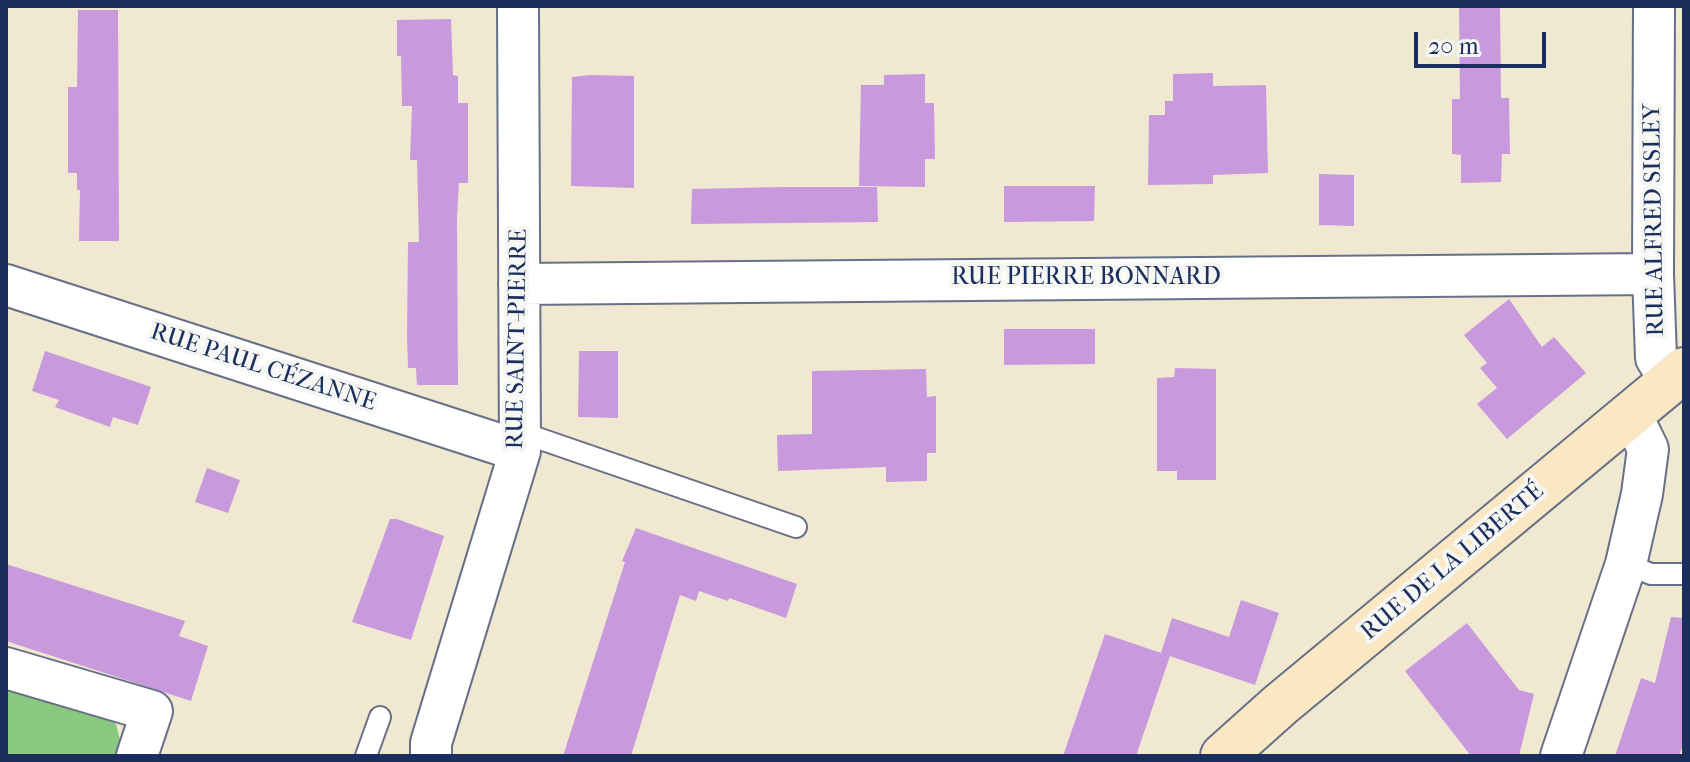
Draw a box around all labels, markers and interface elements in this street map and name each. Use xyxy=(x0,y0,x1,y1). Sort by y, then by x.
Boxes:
scale bar xyxy=(1418,16,1550,66)
text: 20 m xyxy=(1428,32,1479,60)
street label: RUE ALFRED SISLEY xyxy=(1639,103,1671,337)
street label: RUE SAINT-PIERRE xyxy=(502,228,534,450)
street label: RUE PIERRE BONNARD xyxy=(951,264,1221,292)
street label: RUE PAUL CÉZANNE xyxy=(147,318,379,418)
street label: RUE DE LA LIBERTÉ xyxy=(1356,477,1550,647)

